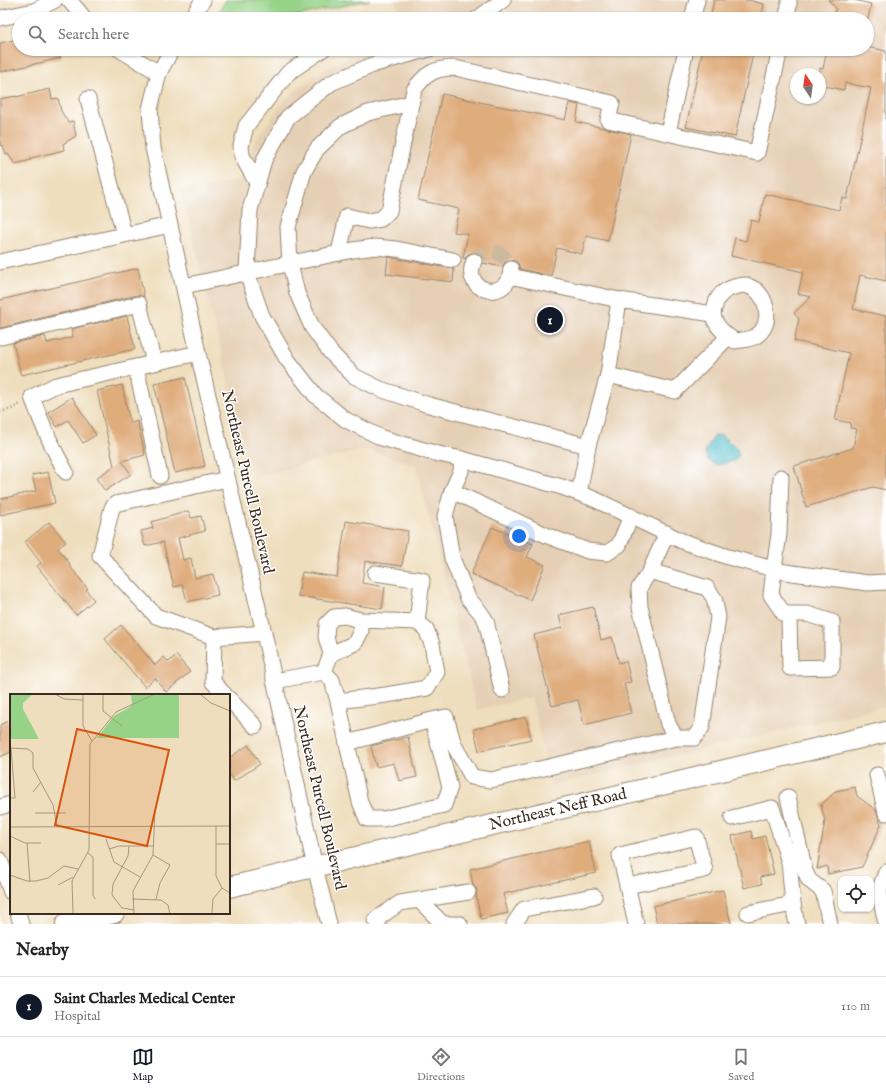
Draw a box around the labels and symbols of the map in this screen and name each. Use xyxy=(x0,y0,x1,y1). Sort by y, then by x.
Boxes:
north arrow xyxy=(790,68,826,104)
pin: 1 xyxy=(537,305,563,335)
street label: Northeast Purcell Boulevard xyxy=(216,388,278,576)
your location xyxy=(509,526,529,546)
inset map xyxy=(10,694,230,914)
street label: Northeast Purcell Boulevard xyxy=(288,704,350,892)
street label: Northeast Neff Road xyxy=(487,784,629,836)

